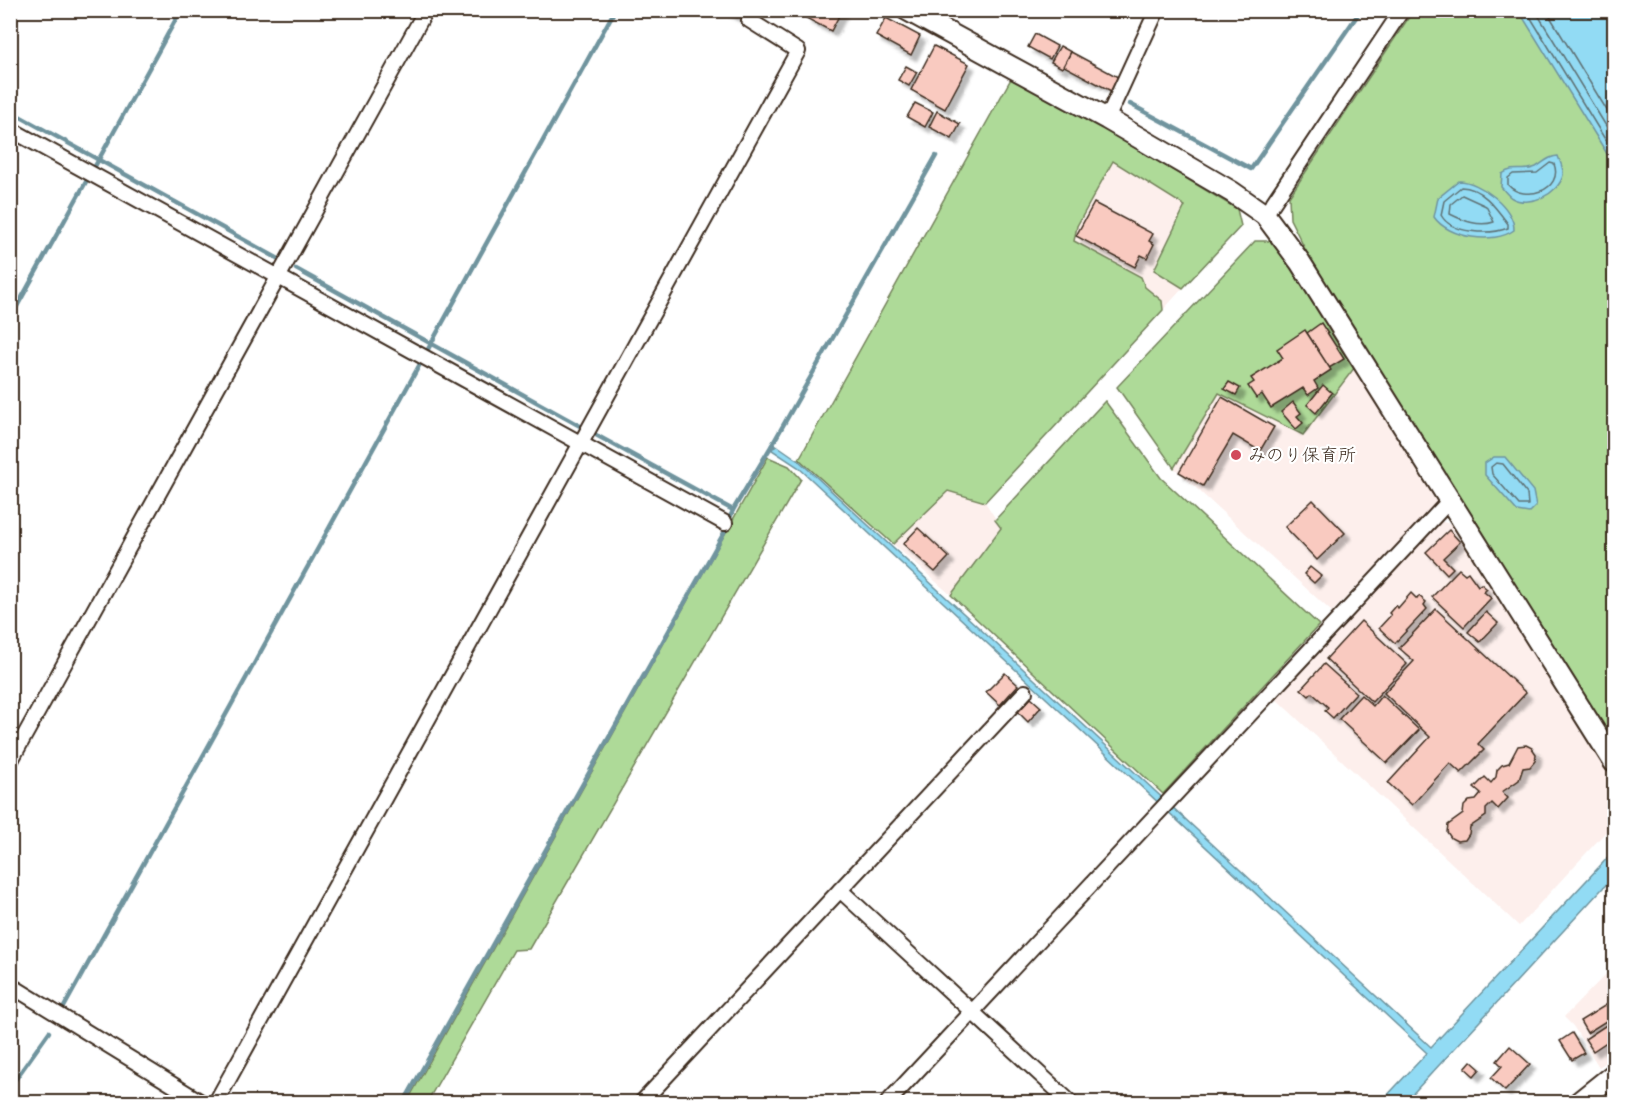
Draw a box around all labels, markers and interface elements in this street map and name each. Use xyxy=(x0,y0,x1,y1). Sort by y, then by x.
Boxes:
place label: みのり保育所 xyxy=(1248,445,1356,466)
marker: みのり保育所 xyxy=(1229,448,1243,462)

